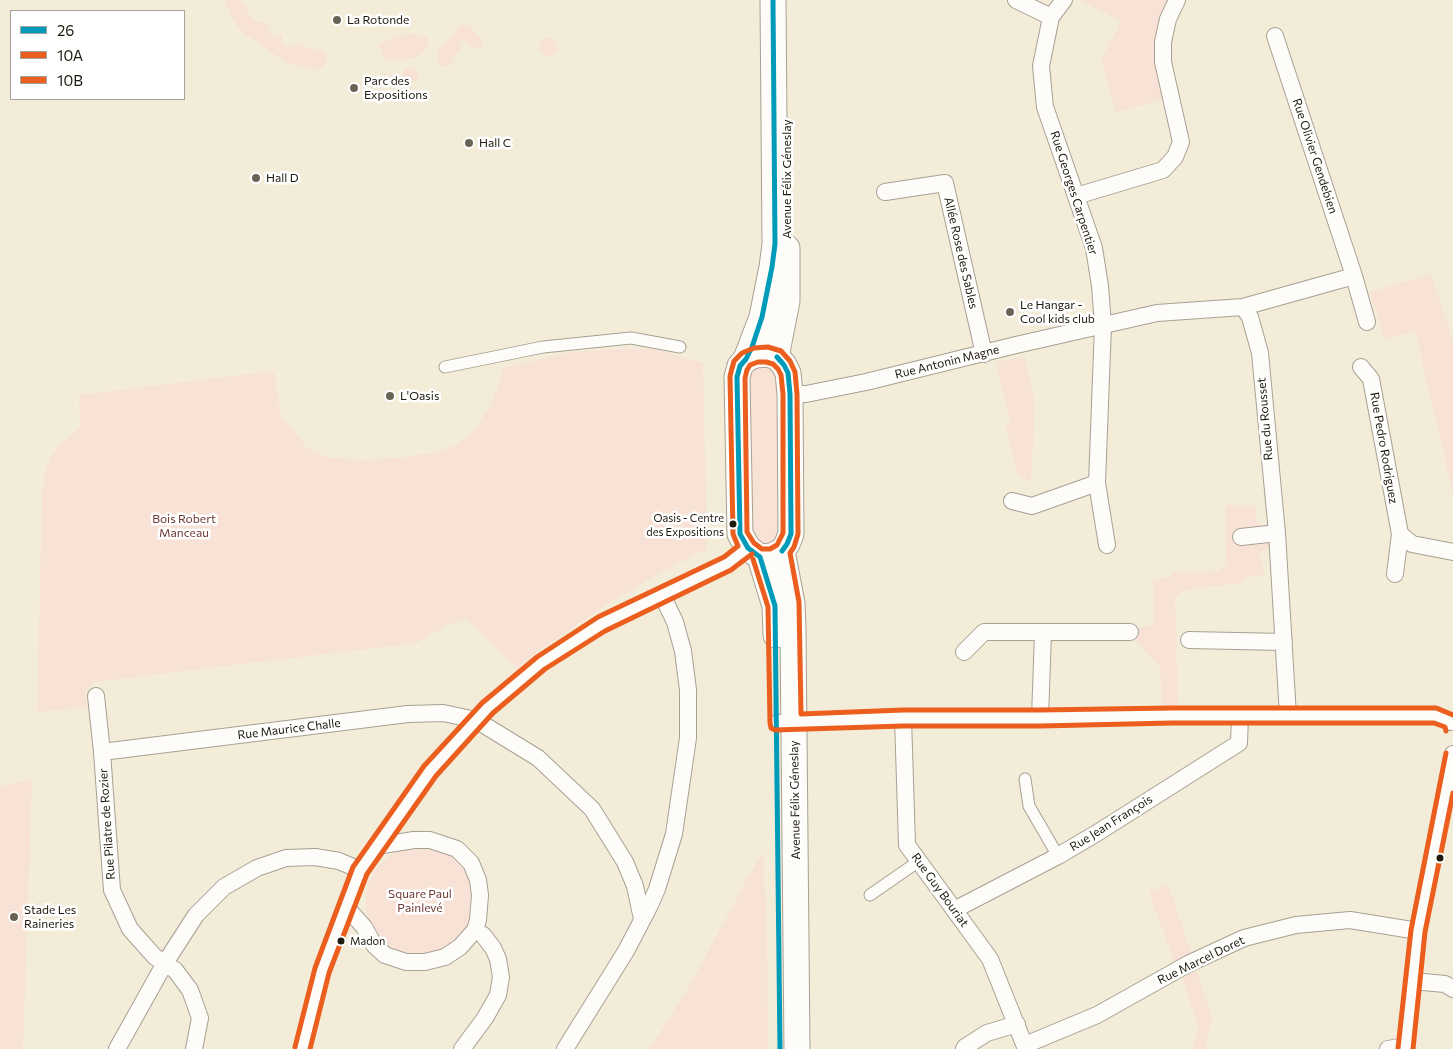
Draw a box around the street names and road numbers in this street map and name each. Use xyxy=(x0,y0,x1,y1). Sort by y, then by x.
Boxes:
street label: Rue Olivier Gendebien xyxy=(1290,96,1340,216)
street label: Avenue Félix Géneslay xyxy=(780,119,794,239)
street label: Rue Georges Carpentier xyxy=(1047,129,1101,257)
street label: Allée Rose des Sables xyxy=(941,196,981,310)
street label: Rue Antonin Magne xyxy=(893,342,1001,382)
street label: Rue du Rousset xyxy=(1254,377,1276,461)
street label: Rue Pedro Rodriguez xyxy=(1367,391,1401,505)
street label: Rue Maurice Challe xyxy=(237,716,341,742)
street label: Avenue Félix Géneslay xyxy=(787,740,803,860)
street label: Rue Pilatre de Rozier xyxy=(96,768,118,880)
street label: Rue Jean François xyxy=(1067,792,1155,854)
street label: Rue Guy Bouriat xyxy=(908,850,972,930)
street label: Rue Marcel Doret xyxy=(1155,933,1247,987)

